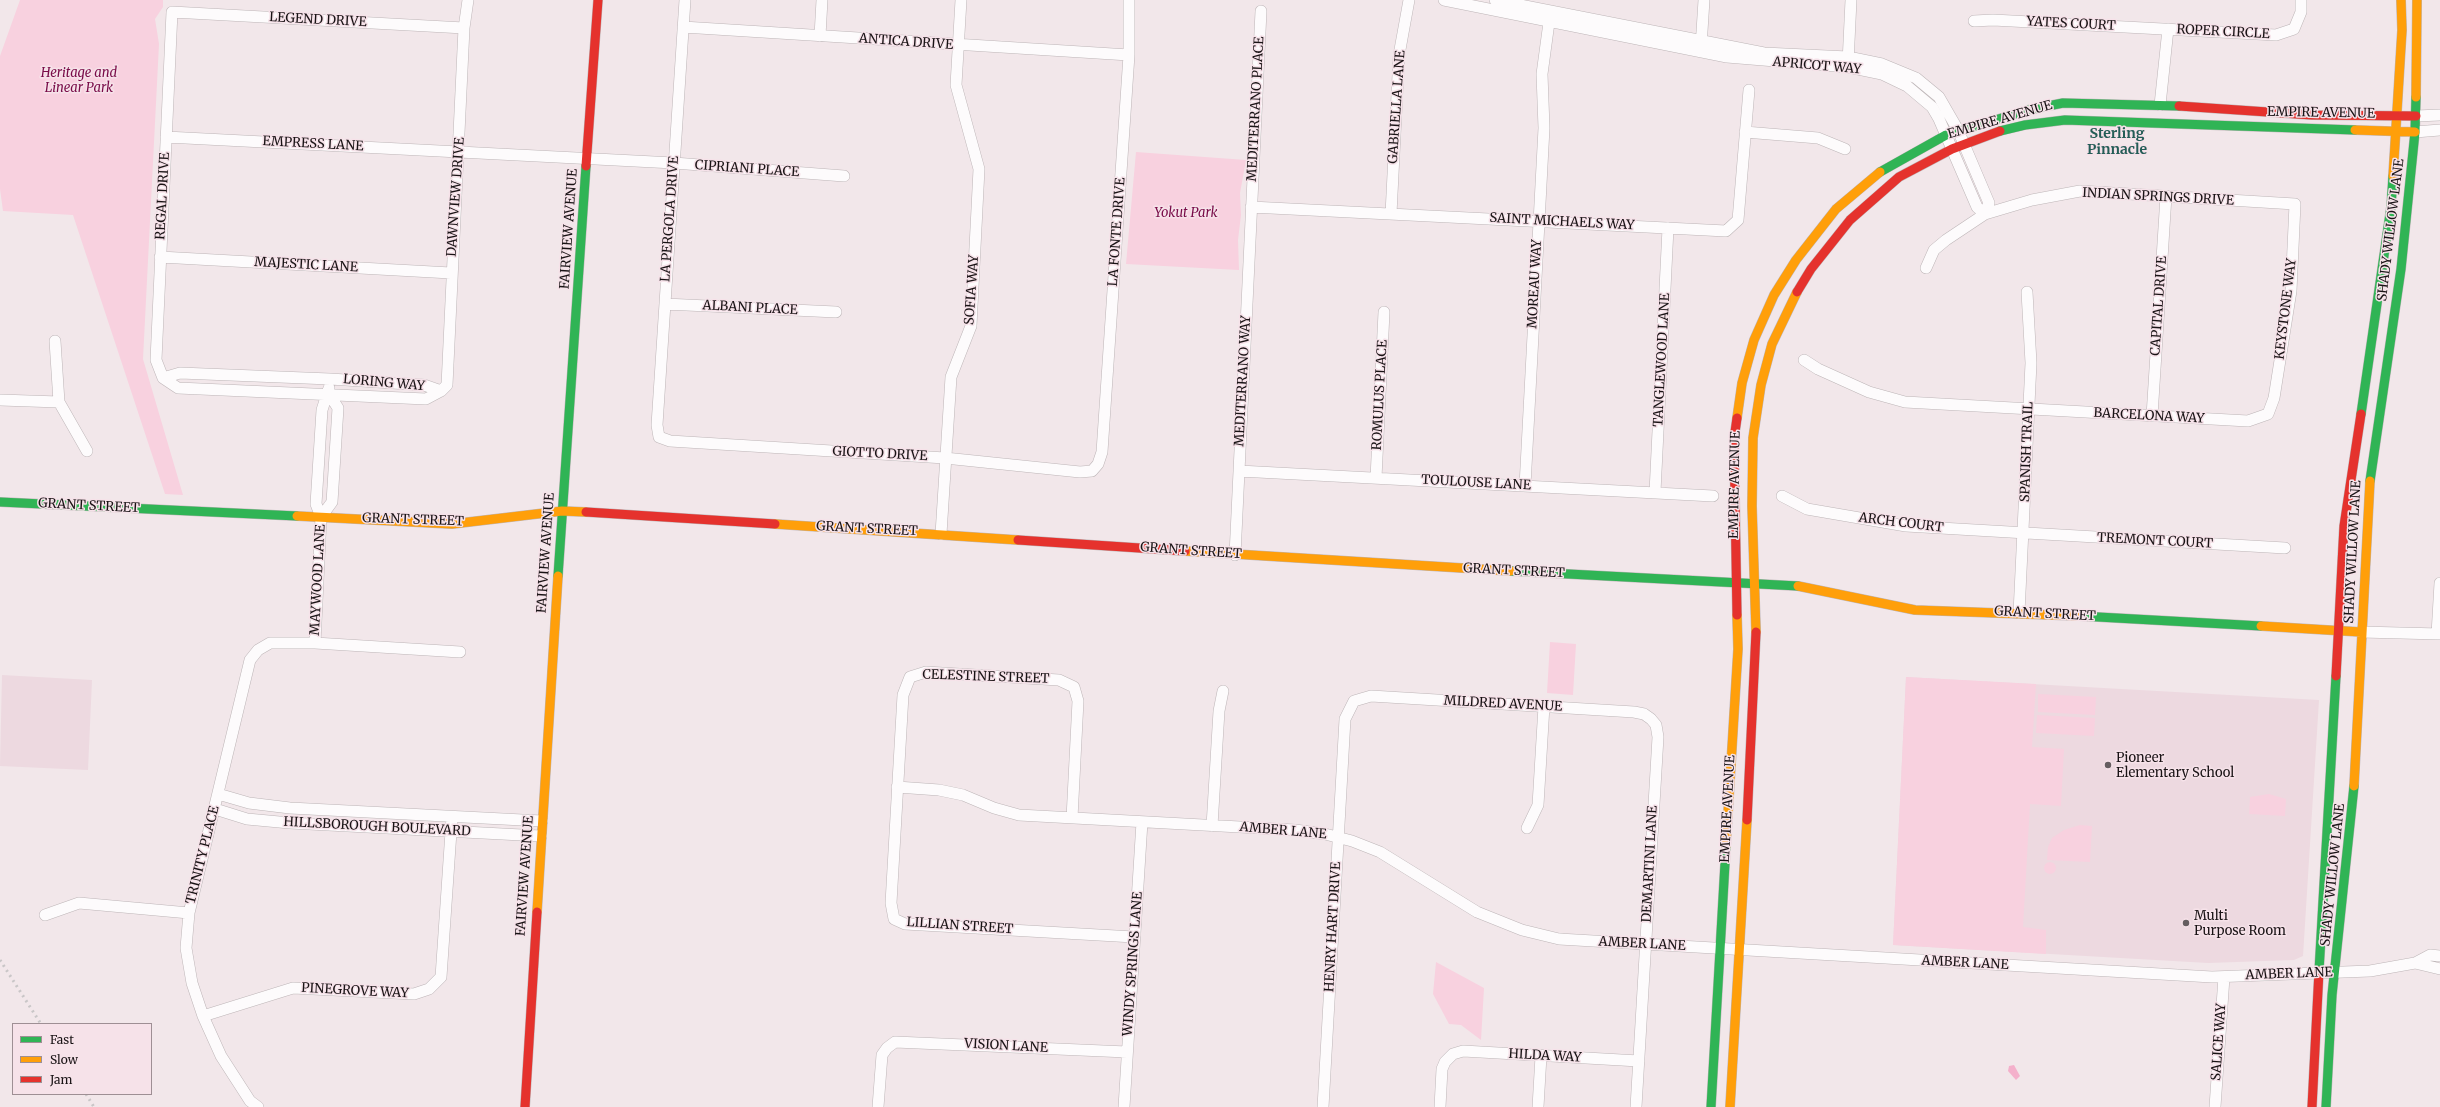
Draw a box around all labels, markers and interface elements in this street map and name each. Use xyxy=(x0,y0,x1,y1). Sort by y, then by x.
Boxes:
street label: LEGEND DRIVE xyxy=(269,10,367,30)
street label: YATES COURT xyxy=(2026,14,2116,34)
street label: ROPER CIRCLE xyxy=(2176,22,2270,42)
street label: ANTICA DRIVE xyxy=(858,31,954,53)
street label: MEDITERRANO PLACE xyxy=(1244,36,1268,182)
street label: GABRIELLA LANE xyxy=(1385,50,1409,164)
street label: APRICOT WAY xyxy=(1772,54,1862,78)
park label: Heritage and Linear Park xyxy=(41,65,117,96)
street label: EMPIRE AVENUE xyxy=(1946,98,2054,142)
street label: EMPIRE AVENUE xyxy=(2267,104,2375,122)
district label: Sterling Pinnacle xyxy=(2087,126,2147,158)
street label: EMPRESS LANE xyxy=(262,134,364,154)
street label: DAWNVIEW DRIVE xyxy=(444,137,468,257)
street label: REGAL DRIVE xyxy=(153,152,173,240)
street label: LA PERGOLA DRIVE xyxy=(658,156,682,282)
street label: CIPRIANI PLACE xyxy=(694,158,800,180)
street label: SHADY WILLOW LANE xyxy=(2375,158,2407,302)
street label: FAIRVIEW AVENUE xyxy=(557,168,581,290)
street label: LA FONTE DRIVE xyxy=(1105,177,1129,287)
street label: INDIAN SPRINGS DRIVE xyxy=(2082,185,2234,209)
park label: Yokut Park xyxy=(1154,205,1218,221)
street label: SAINT MICHAELS WAY xyxy=(1489,210,1635,234)
street label: MOREAU WAY xyxy=(1525,239,1545,329)
street label: MAJESTIC LANE xyxy=(254,254,358,276)
street label: SOFIA WAY xyxy=(962,254,982,326)
street label: CAPITAL DRIVE xyxy=(2148,256,2170,356)
street label: KEYSTONE WAY xyxy=(2272,258,2300,360)
street label: TANGLEWOOD LANE xyxy=(1651,293,1673,427)
street label: ALBANI PLACE xyxy=(702,298,798,318)
street label: MEDITERRANO WAY xyxy=(1232,315,1254,447)
street label: ROMULUS PLACE xyxy=(1369,339,1391,451)
street label: LORING WAY xyxy=(342,372,426,394)
street label: SPANISH TRAIL xyxy=(2017,401,2037,503)
street label: BARCELONA WAY xyxy=(2093,405,2205,427)
street label: EMPIRE AVENUE xyxy=(1726,431,1744,539)
street label: GIOTTO DRIVE xyxy=(832,444,928,464)
street label: TOULOUSE LANE xyxy=(1421,472,1531,494)
street label: SHADY WILLOW LANE xyxy=(2341,480,2365,624)
street label: FAIRVIEW AVENUE xyxy=(534,492,558,614)
street label: GRANT STREET xyxy=(38,496,140,516)
street label: GRANT STREET xyxy=(362,510,464,530)
street label: ARCH COURT xyxy=(1858,510,1944,536)
street label: GRANT STREET xyxy=(816,519,918,539)
street label: MAYWOOD LANE xyxy=(307,524,329,636)
street label: TREMONT COURT xyxy=(2097,530,2213,552)
street label: GRANT STREET xyxy=(1140,540,1242,562)
street label: GRANT STREET xyxy=(1463,561,1565,581)
street label: GRANT STREET xyxy=(1994,604,2096,624)
street label: CELESTINE STREET xyxy=(922,667,1050,687)
street label: MILDRED AVENUE xyxy=(1443,693,1563,715)
place label: Pioneer Elementary School xyxy=(2116,750,2234,781)
street label: EMPIRE AVENUE xyxy=(1717,755,1739,863)
marker: Pioneer Elementary School xyxy=(2103,760,2113,770)
street label: SHADY WILLOW LANE xyxy=(2318,803,2348,947)
street label: TRINITY PLACE xyxy=(183,804,223,906)
street label: DEMARTINI LANE xyxy=(1639,805,1661,923)
street label: HILLSBOROUGH BOULEVARD xyxy=(283,814,471,840)
street label: FAIRVIEW AVENUE xyxy=(513,815,537,937)
street label: AMBER LANE xyxy=(1239,819,1327,843)
street label: HENRY HART DRIVE xyxy=(1322,862,1344,992)
street label: WINDY SPRINGS LANE xyxy=(1120,891,1146,1037)
place label: Multi Purpose Room xyxy=(2194,908,2286,939)
street label: LILLIAN STREET xyxy=(906,914,1014,938)
marker: Multi Purpose Room xyxy=(2181,918,2191,928)
street label: AMBER LANE xyxy=(1598,934,1686,954)
street label: AMBER LANE xyxy=(1921,953,2009,973)
street label: AMBER LANE xyxy=(2245,965,2333,983)
street label: PINEGROVE WAY xyxy=(301,980,409,1002)
street label: SALICE WAY xyxy=(2209,1003,2229,1081)
legend xyxy=(12,1023,152,1095)
text: Fast xyxy=(50,1032,74,1047)
street label: VISION LANE xyxy=(964,1036,1048,1056)
street label: HILDA WAY xyxy=(1508,1046,1582,1066)
text: Slow xyxy=(50,1052,78,1067)
text: Jam xyxy=(50,1072,72,1087)

